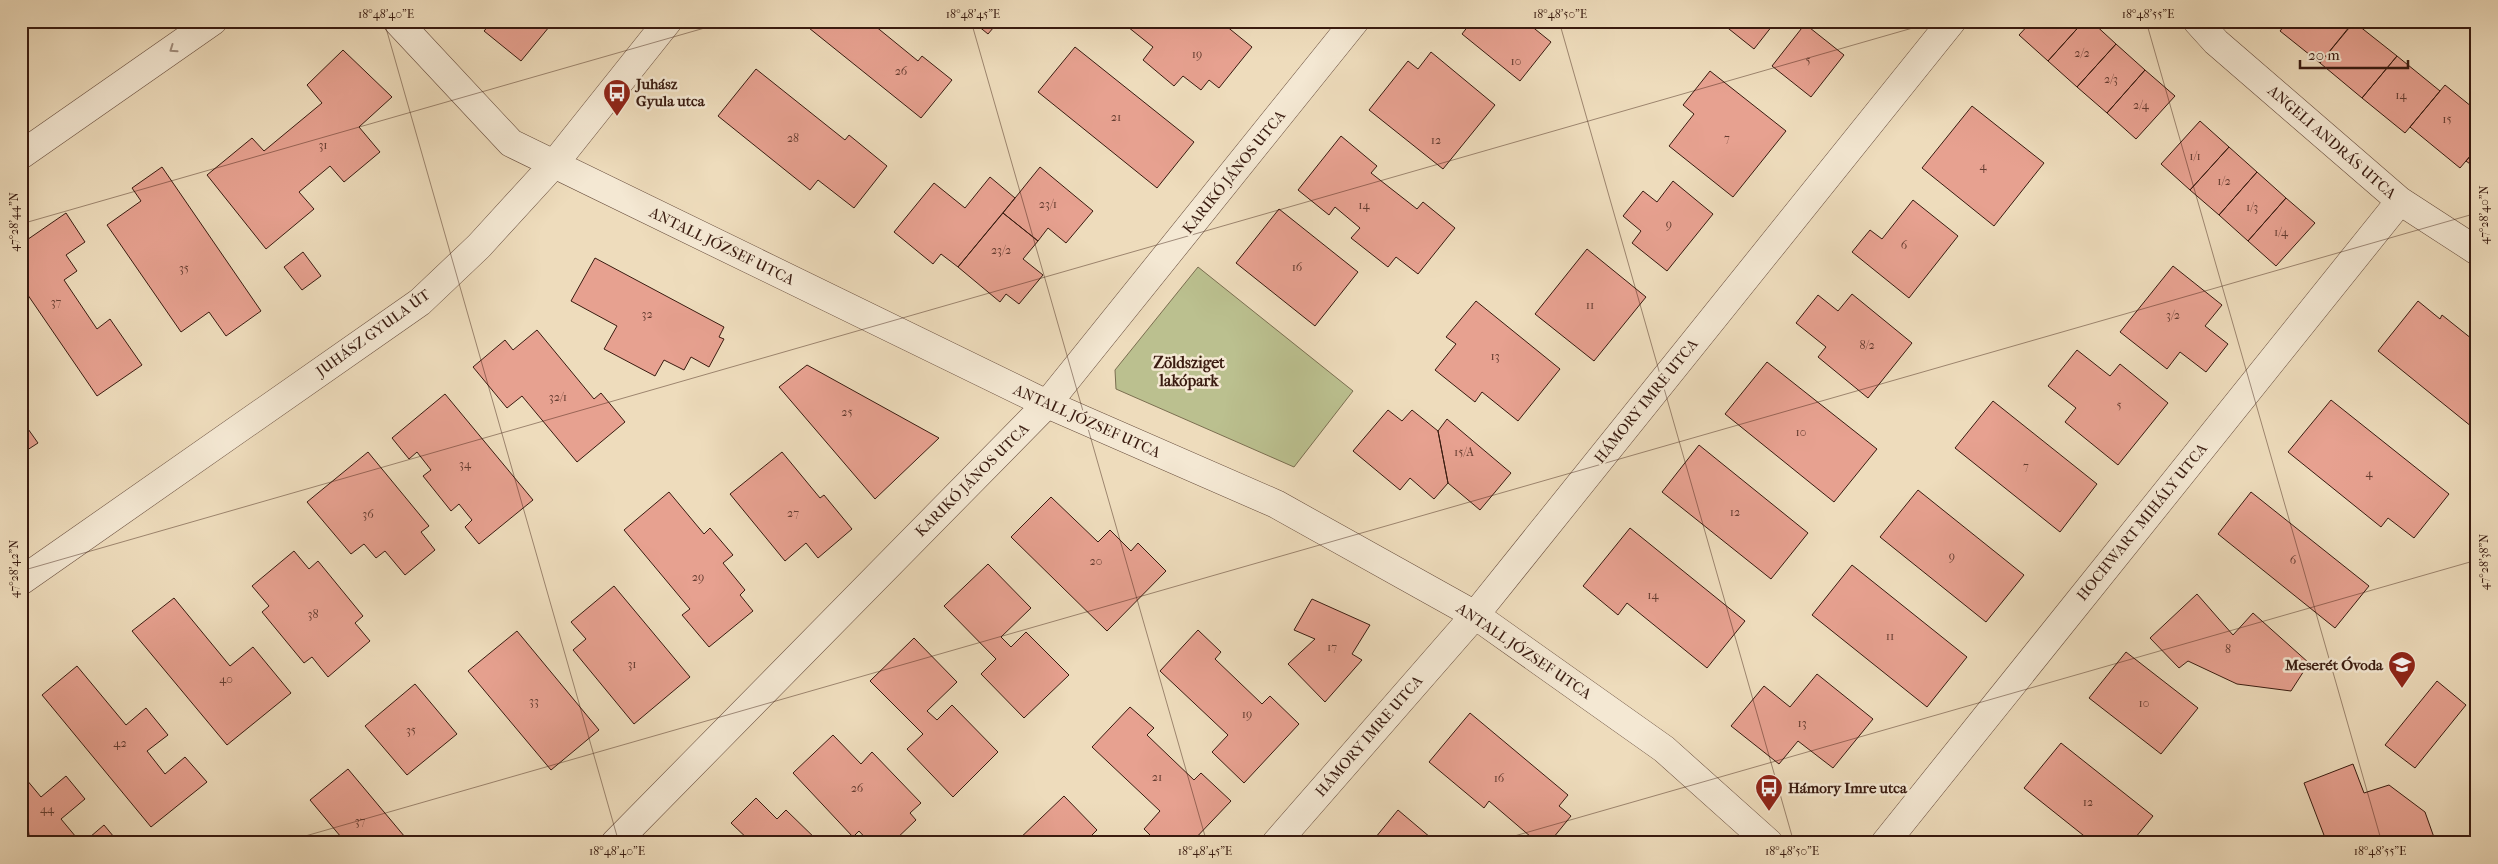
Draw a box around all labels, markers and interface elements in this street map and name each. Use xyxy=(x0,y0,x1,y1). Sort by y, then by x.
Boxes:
text: 18°48'40"E xyxy=(358,7,414,21)
text: 18°48'45"E xyxy=(946,7,1000,21)
text: 18°48'50"E xyxy=(1533,7,1587,21)
text: 18°48'55"E xyxy=(2122,7,2174,21)
scale bar xyxy=(2300,38,2408,70)
one-way arrow xyxy=(169,43,179,52)
house number: 2/2 xyxy=(2074,46,2090,60)
text: 20 m xyxy=(2308,46,2340,64)
house number: 19 xyxy=(1192,47,1202,61)
house number: 5 xyxy=(1805,53,1811,67)
house number: 10 xyxy=(1511,54,1521,68)
house number: 26 xyxy=(895,64,908,78)
house number: 2/3 xyxy=(2104,72,2118,86)
place label: Juhász Gyula utca xyxy=(634,75,706,110)
bus stop icon: Juhász Gyula utca xyxy=(602,78,632,117)
street label: ANGELI ANDRÁS UTCA xyxy=(2263,81,2400,203)
house number: 14 xyxy=(2395,88,2408,102)
house number: 2/4 xyxy=(2133,98,2150,112)
street label: KARIKÓ JÁNOS UTCA xyxy=(1179,107,1289,237)
house number: 21 xyxy=(1111,110,1121,124)
house number: 15 xyxy=(2442,112,2452,126)
house number: 28 xyxy=(787,131,799,145)
house number: 7 xyxy=(1724,131,1730,145)
house number: 12 xyxy=(1431,133,1441,147)
house number: 31 xyxy=(318,138,328,152)
house number: 1/1 xyxy=(2189,149,2201,163)
house number: 4 xyxy=(1979,159,1987,173)
house number: 1/2 xyxy=(2217,174,2231,188)
text: 47°28'40"N xyxy=(2477,185,2491,245)
text: 47°28'44"N xyxy=(7,192,21,252)
house number: 23/1 xyxy=(1039,197,1057,211)
house number: 14 xyxy=(1358,198,1371,212)
house number: 1/3 xyxy=(2246,200,2258,214)
street label: ANTALL JÓZSEF UTCA xyxy=(646,203,798,289)
house number: 9 xyxy=(1666,217,1672,231)
house number: 1/4 xyxy=(2274,225,2289,239)
house number: 6 xyxy=(1901,238,1908,252)
house number: 23/2 xyxy=(991,243,1011,257)
house number: 16 xyxy=(1292,260,1303,274)
house number: 35 xyxy=(179,261,189,275)
street label: JUHÁSZ GYULA ÚT xyxy=(312,285,434,381)
house number: 37 xyxy=(51,295,62,309)
house number: 11 xyxy=(1586,298,1594,312)
house number: 32 xyxy=(641,307,653,321)
house number: 3/2 xyxy=(2166,308,2180,322)
street label: HÁMORY IMRE UTCA xyxy=(1590,335,1702,467)
house number: 8/2 xyxy=(1859,338,1875,352)
house number: 13 xyxy=(1490,349,1500,363)
district label: Zöldsziget lakópark xyxy=(1153,353,1225,391)
street label: ANTALL JÓZSEF UTCA xyxy=(1010,380,1164,462)
house number: 32/1 xyxy=(549,390,567,404)
house number: 5 xyxy=(2116,398,2122,412)
house number: 25 xyxy=(841,405,853,419)
street label: KARIKÓ JÁNOS UTCA xyxy=(911,419,1033,541)
house number: 10 xyxy=(1796,425,1806,439)
street label: HOCHWART MIHÁLY UTCA xyxy=(2073,440,2211,604)
house number: 15/A xyxy=(1454,445,1474,459)
house number: 34 xyxy=(459,457,472,471)
house number: 7 xyxy=(2023,459,2029,473)
house number: 4 xyxy=(2365,466,2373,480)
house number: 12 xyxy=(1730,505,1740,519)
house number: 27 xyxy=(787,506,799,520)
house number: 36 xyxy=(362,507,374,521)
text: 47°28'38"N xyxy=(2477,534,2491,590)
text: 47°28'42"N xyxy=(7,540,21,598)
house number: 9 xyxy=(1949,549,1955,563)
house number: 6 xyxy=(2290,553,2297,567)
house number: 20 xyxy=(1090,554,1102,568)
house number: 29 xyxy=(692,570,704,584)
house number: 14 xyxy=(1647,588,1660,602)
street label: ANTALL JÓZSEF UTCA xyxy=(1452,599,1595,703)
house number: 38 xyxy=(308,607,318,621)
house number: 11 xyxy=(1886,629,1894,643)
house number: 17 xyxy=(1327,640,1337,654)
house number: 8 xyxy=(2225,642,2231,656)
school or university icon: Meserét Óvoda xyxy=(2387,650,2417,689)
place label: Meserét Óvoda xyxy=(2284,656,2384,674)
house number: 31 xyxy=(627,657,637,671)
house number: 40 xyxy=(219,672,233,686)
street label: HÁMORY IMRE UTCA xyxy=(1311,672,1427,800)
house number: 33 xyxy=(529,694,539,708)
house number: 10 xyxy=(2139,696,2149,710)
house number: 19 xyxy=(1242,707,1252,721)
house number: 13 xyxy=(1797,716,1807,730)
house number: 35 xyxy=(406,723,416,737)
house number: 42 xyxy=(113,736,127,750)
house number: 21 xyxy=(1152,770,1162,784)
house number: 16 xyxy=(1494,771,1505,785)
bus stop icon: Hámory Imre utca xyxy=(1754,773,1784,812)
place label: Hámory Imre utca xyxy=(1788,779,1908,797)
house number: 26 xyxy=(851,781,864,795)
house number: 12 xyxy=(2083,795,2093,809)
house number: 44 xyxy=(40,802,55,816)
house number: 37 xyxy=(355,814,366,828)
text: 18°48'40"E xyxy=(589,844,645,858)
text: 18°48'45"E xyxy=(1178,844,1232,858)
text: 18°48'50"E xyxy=(1765,844,1819,858)
text: 18°48'55"E xyxy=(2354,844,2406,858)

